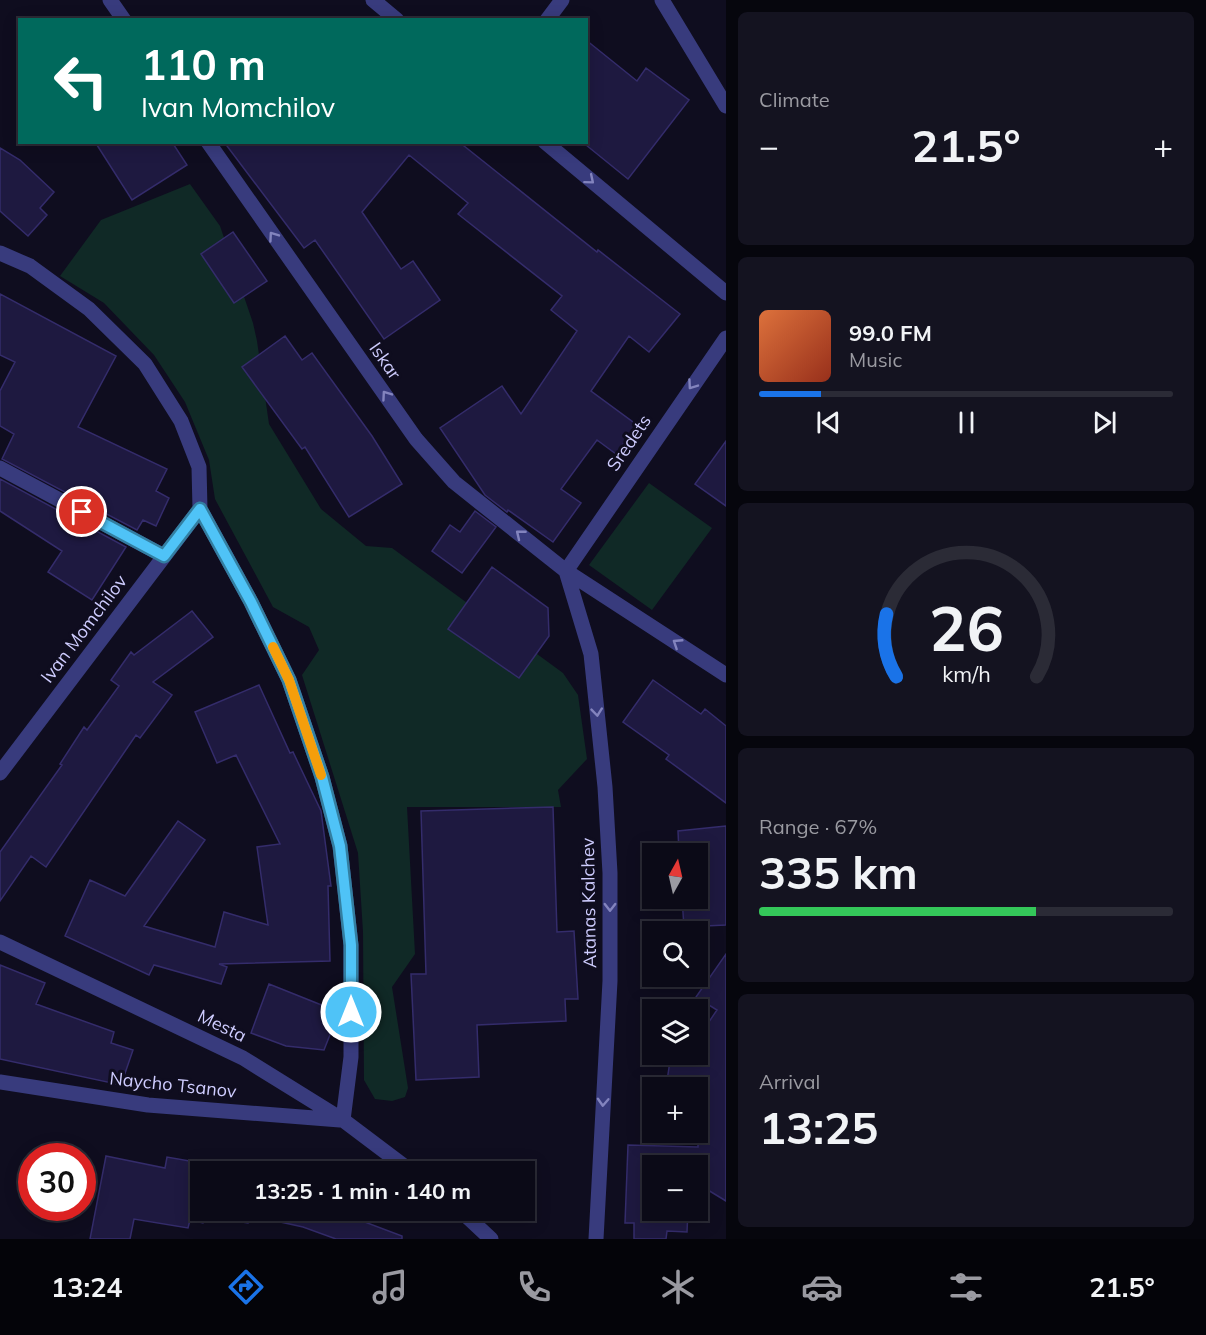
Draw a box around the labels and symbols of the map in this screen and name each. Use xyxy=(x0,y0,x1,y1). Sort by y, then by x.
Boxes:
one-way arrow xyxy=(583,173,594,184)
one-way arrow xyxy=(269,232,280,243)
street label: Iskar xyxy=(364,338,407,384)
one-way arrow xyxy=(688,379,699,390)
one-way arrow xyxy=(382,391,393,402)
street label: Sredets xyxy=(601,410,656,475)
pin xyxy=(56,486,107,537)
one-way arrow xyxy=(516,530,527,541)
street label: Ivan Momchilov xyxy=(35,570,132,687)
one-way arrow xyxy=(673,639,684,650)
one-way arrow xyxy=(590,708,603,717)
street label: Atanas Kalchev xyxy=(576,837,601,968)
north arrow xyxy=(642,843,708,909)
one-way arrow xyxy=(604,902,616,911)
position arrow xyxy=(319,980,383,1044)
street label: Mesta xyxy=(194,1004,250,1047)
street label: Naycho Tsanov xyxy=(108,1066,238,1103)
one-way arrow xyxy=(597,1097,610,1106)
speed limit sign: 30 xyxy=(18,1143,96,1221)

